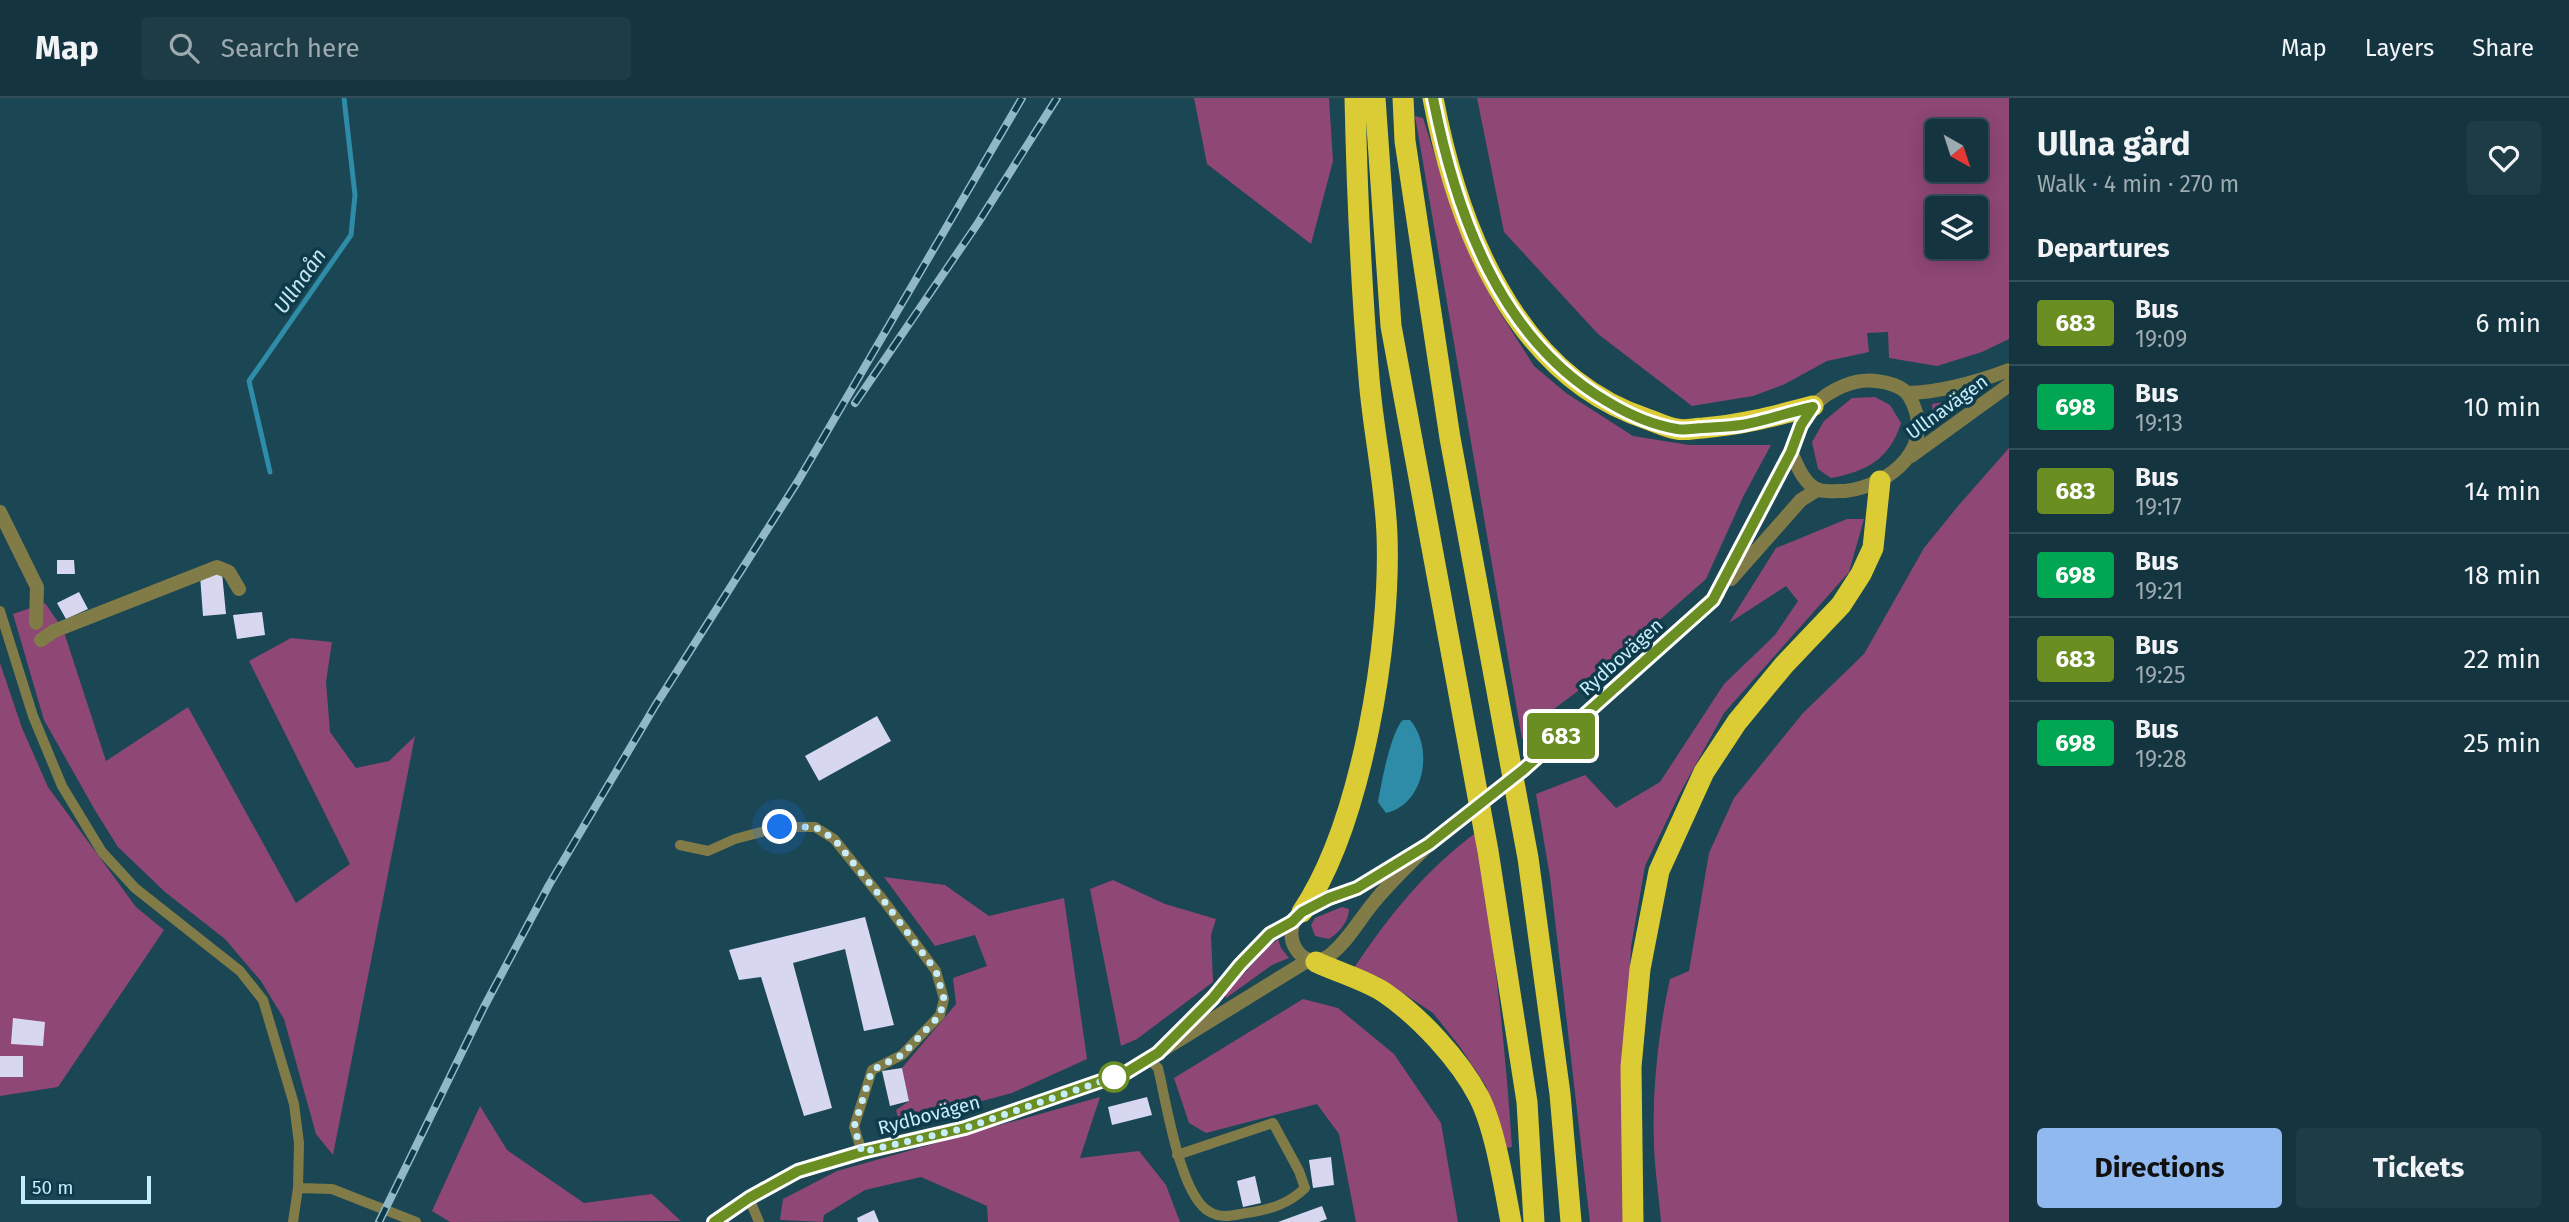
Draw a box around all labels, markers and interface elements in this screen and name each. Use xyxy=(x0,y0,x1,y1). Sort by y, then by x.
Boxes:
search box xyxy=(141,17,631,80)
text: Map xyxy=(35,28,99,68)
icon: search xyxy=(165,29,203,67)
text: Search here xyxy=(221,33,360,64)
text: Map xyxy=(2281,34,2327,62)
text: Layers xyxy=(2365,34,2434,62)
text: Share xyxy=(2472,34,2534,62)
north arrow xyxy=(1925,119,1988,182)
map controls xyxy=(1925,119,1988,259)
button: heart xyxy=(2467,121,2541,195)
text: Ullna gård xyxy=(2037,124,2191,164)
text: Walk · 4 min · 270 m xyxy=(2037,170,2239,198)
button: layers xyxy=(1925,196,1988,259)
text: Departures xyxy=(2037,233,2170,264)
water label: Ullnaån xyxy=(268,243,332,319)
text: Bus xyxy=(2135,294,2178,325)
text: 6 min xyxy=(2475,308,2541,339)
text: 683 xyxy=(2056,309,2095,337)
text: 19:09 xyxy=(2135,325,2187,353)
street label: Ullnavägen xyxy=(1902,370,1992,444)
text: Bus xyxy=(2135,378,2178,409)
text: 10 min xyxy=(2463,392,2541,423)
text: 698 xyxy=(2055,393,2096,421)
text: 19:13 xyxy=(2135,409,2183,437)
text: Bus xyxy=(2135,462,2178,493)
text: 14 min xyxy=(2464,476,2541,507)
text: 683 xyxy=(2056,477,2095,505)
text: 19:17 xyxy=(2135,493,2182,521)
text: Bus xyxy=(2135,546,2178,577)
text: 18 min xyxy=(2464,560,2541,591)
text: 698 xyxy=(2055,561,2096,589)
text: 19:21 xyxy=(2135,577,2183,605)
street label: Rydbovägen xyxy=(1574,613,1668,701)
text: Bus xyxy=(2135,630,2178,661)
text: 22 min xyxy=(2464,644,2541,675)
text: 683 xyxy=(2056,645,2095,673)
text: 19:25 xyxy=(2135,661,2185,689)
line badge: 683 xyxy=(1521,713,1601,759)
text: Bus xyxy=(2135,714,2178,745)
text: 683 xyxy=(1541,722,1581,750)
text: 25 min xyxy=(2463,728,2541,759)
text: 698 xyxy=(2055,729,2096,757)
text: 19:28 xyxy=(2135,745,2187,773)
your location xyxy=(762,809,797,844)
unlabelled marker xyxy=(1099,1062,1129,1092)
street label: Rydbovägen xyxy=(875,1090,983,1140)
button: Directions xyxy=(2037,1128,2282,1208)
button: Tickets xyxy=(2296,1128,2541,1208)
scale bar xyxy=(21,1173,150,1205)
text: 50 m xyxy=(32,1176,73,1199)

